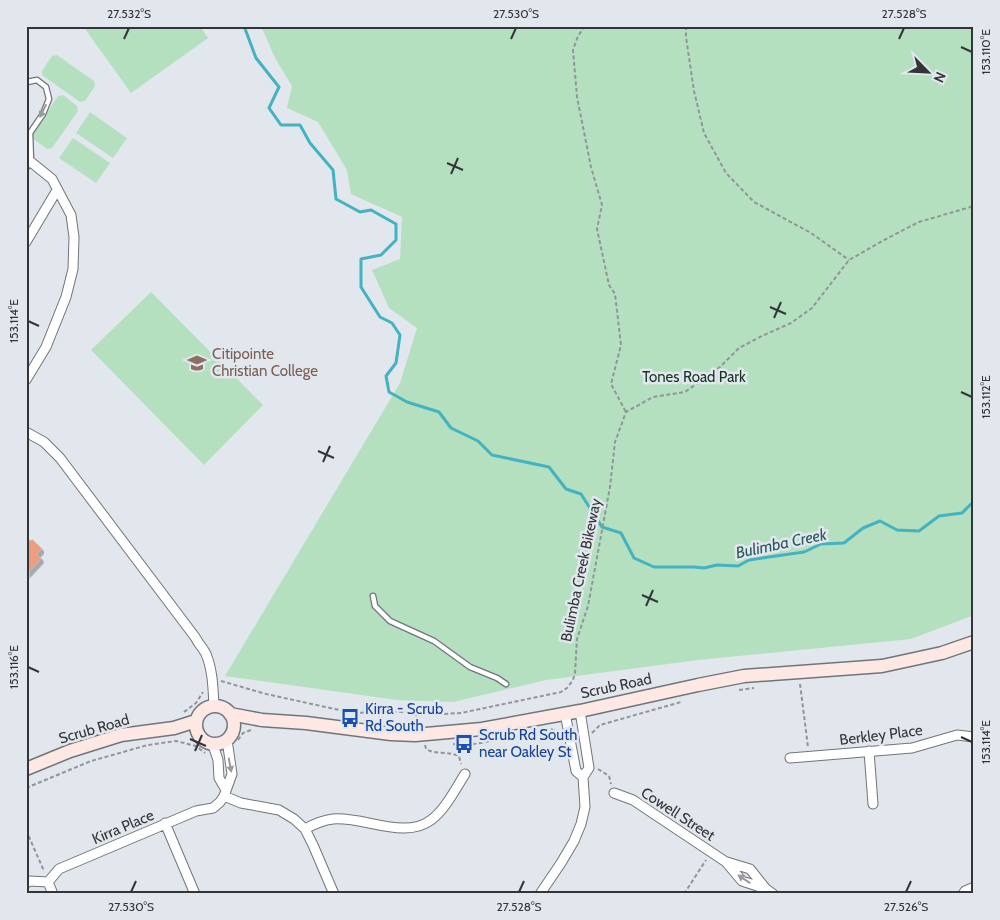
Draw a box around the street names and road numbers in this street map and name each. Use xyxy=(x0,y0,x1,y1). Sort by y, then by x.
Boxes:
street label: Bulimba Creek Bikeway xyxy=(557,496,605,643)
street label: Scrub Road xyxy=(579,670,653,702)
street label: Scrub Road xyxy=(57,710,131,748)
street label: Berkley Place xyxy=(838,721,924,749)
street label: Cowell Street xyxy=(638,783,718,845)
street label: Kirra Place xyxy=(89,806,157,848)

